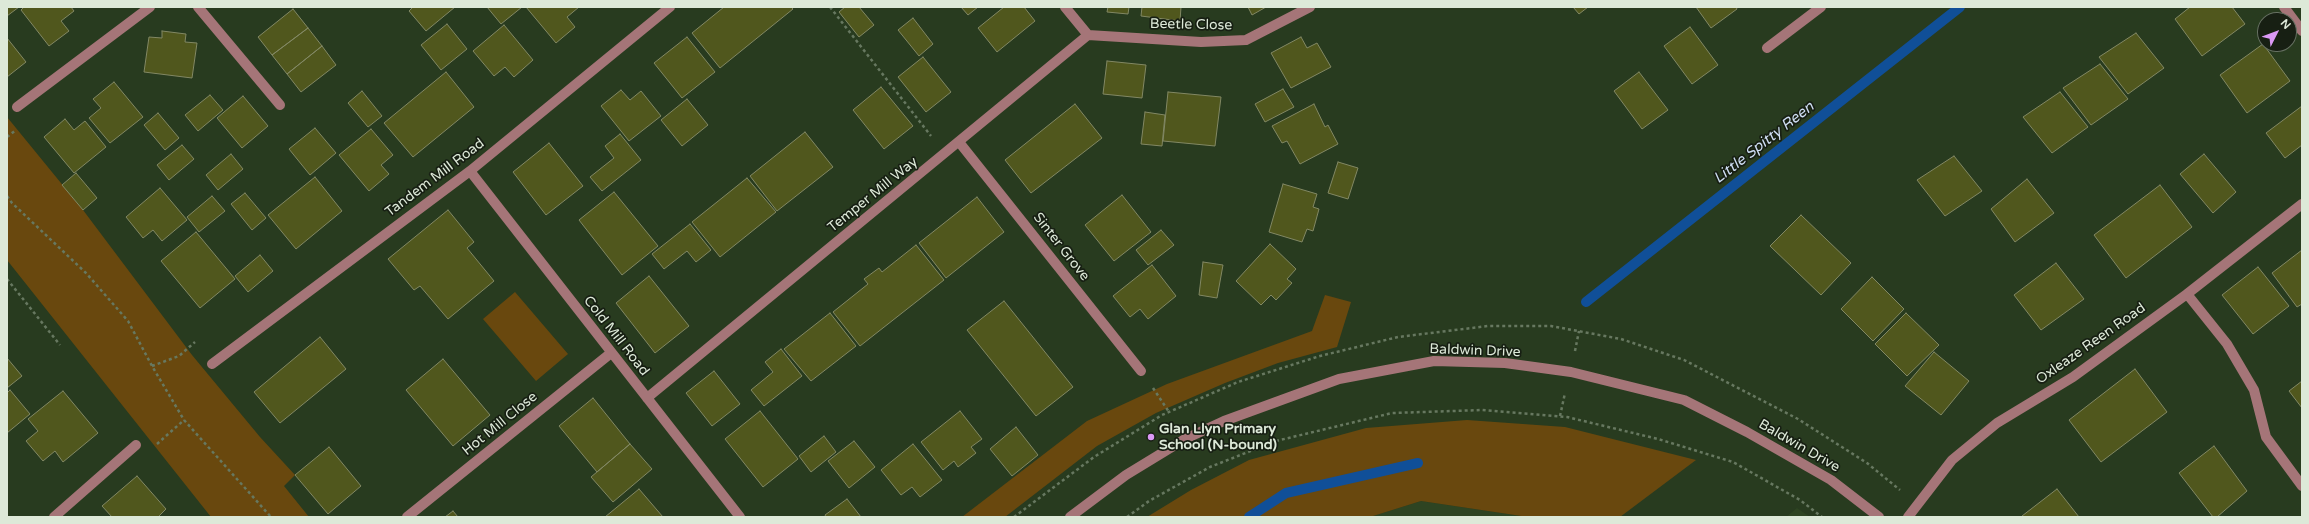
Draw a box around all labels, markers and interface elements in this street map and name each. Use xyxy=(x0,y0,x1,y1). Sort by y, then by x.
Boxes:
north arrow xyxy=(2257,12,2297,52)
street label: Beetle Close xyxy=(1150,16,1232,34)
text: N xyxy=(2278,17,2293,32)
water label: Little Spitty Reen xyxy=(1710,98,1818,188)
street label: Tandem Mill Road xyxy=(382,135,488,221)
street label: Temper Mill Way xyxy=(825,154,921,236)
street label: Sinter Grove xyxy=(1029,210,1093,284)
street label: Cold Mill Road xyxy=(580,293,652,379)
street label: Oxleaze Reen Road xyxy=(2033,300,2149,388)
street label: Baldwin Drive xyxy=(1429,341,1521,361)
street label: Hot Mill Close xyxy=(459,389,541,459)
street label: Baldwin Drive xyxy=(1755,416,1843,476)
place label: Glan Llyn Primary School (N-bound) xyxy=(1159,421,1277,454)
marker: Glan Llyn Primary School (N-bound) xyxy=(1146,432,1156,442)

